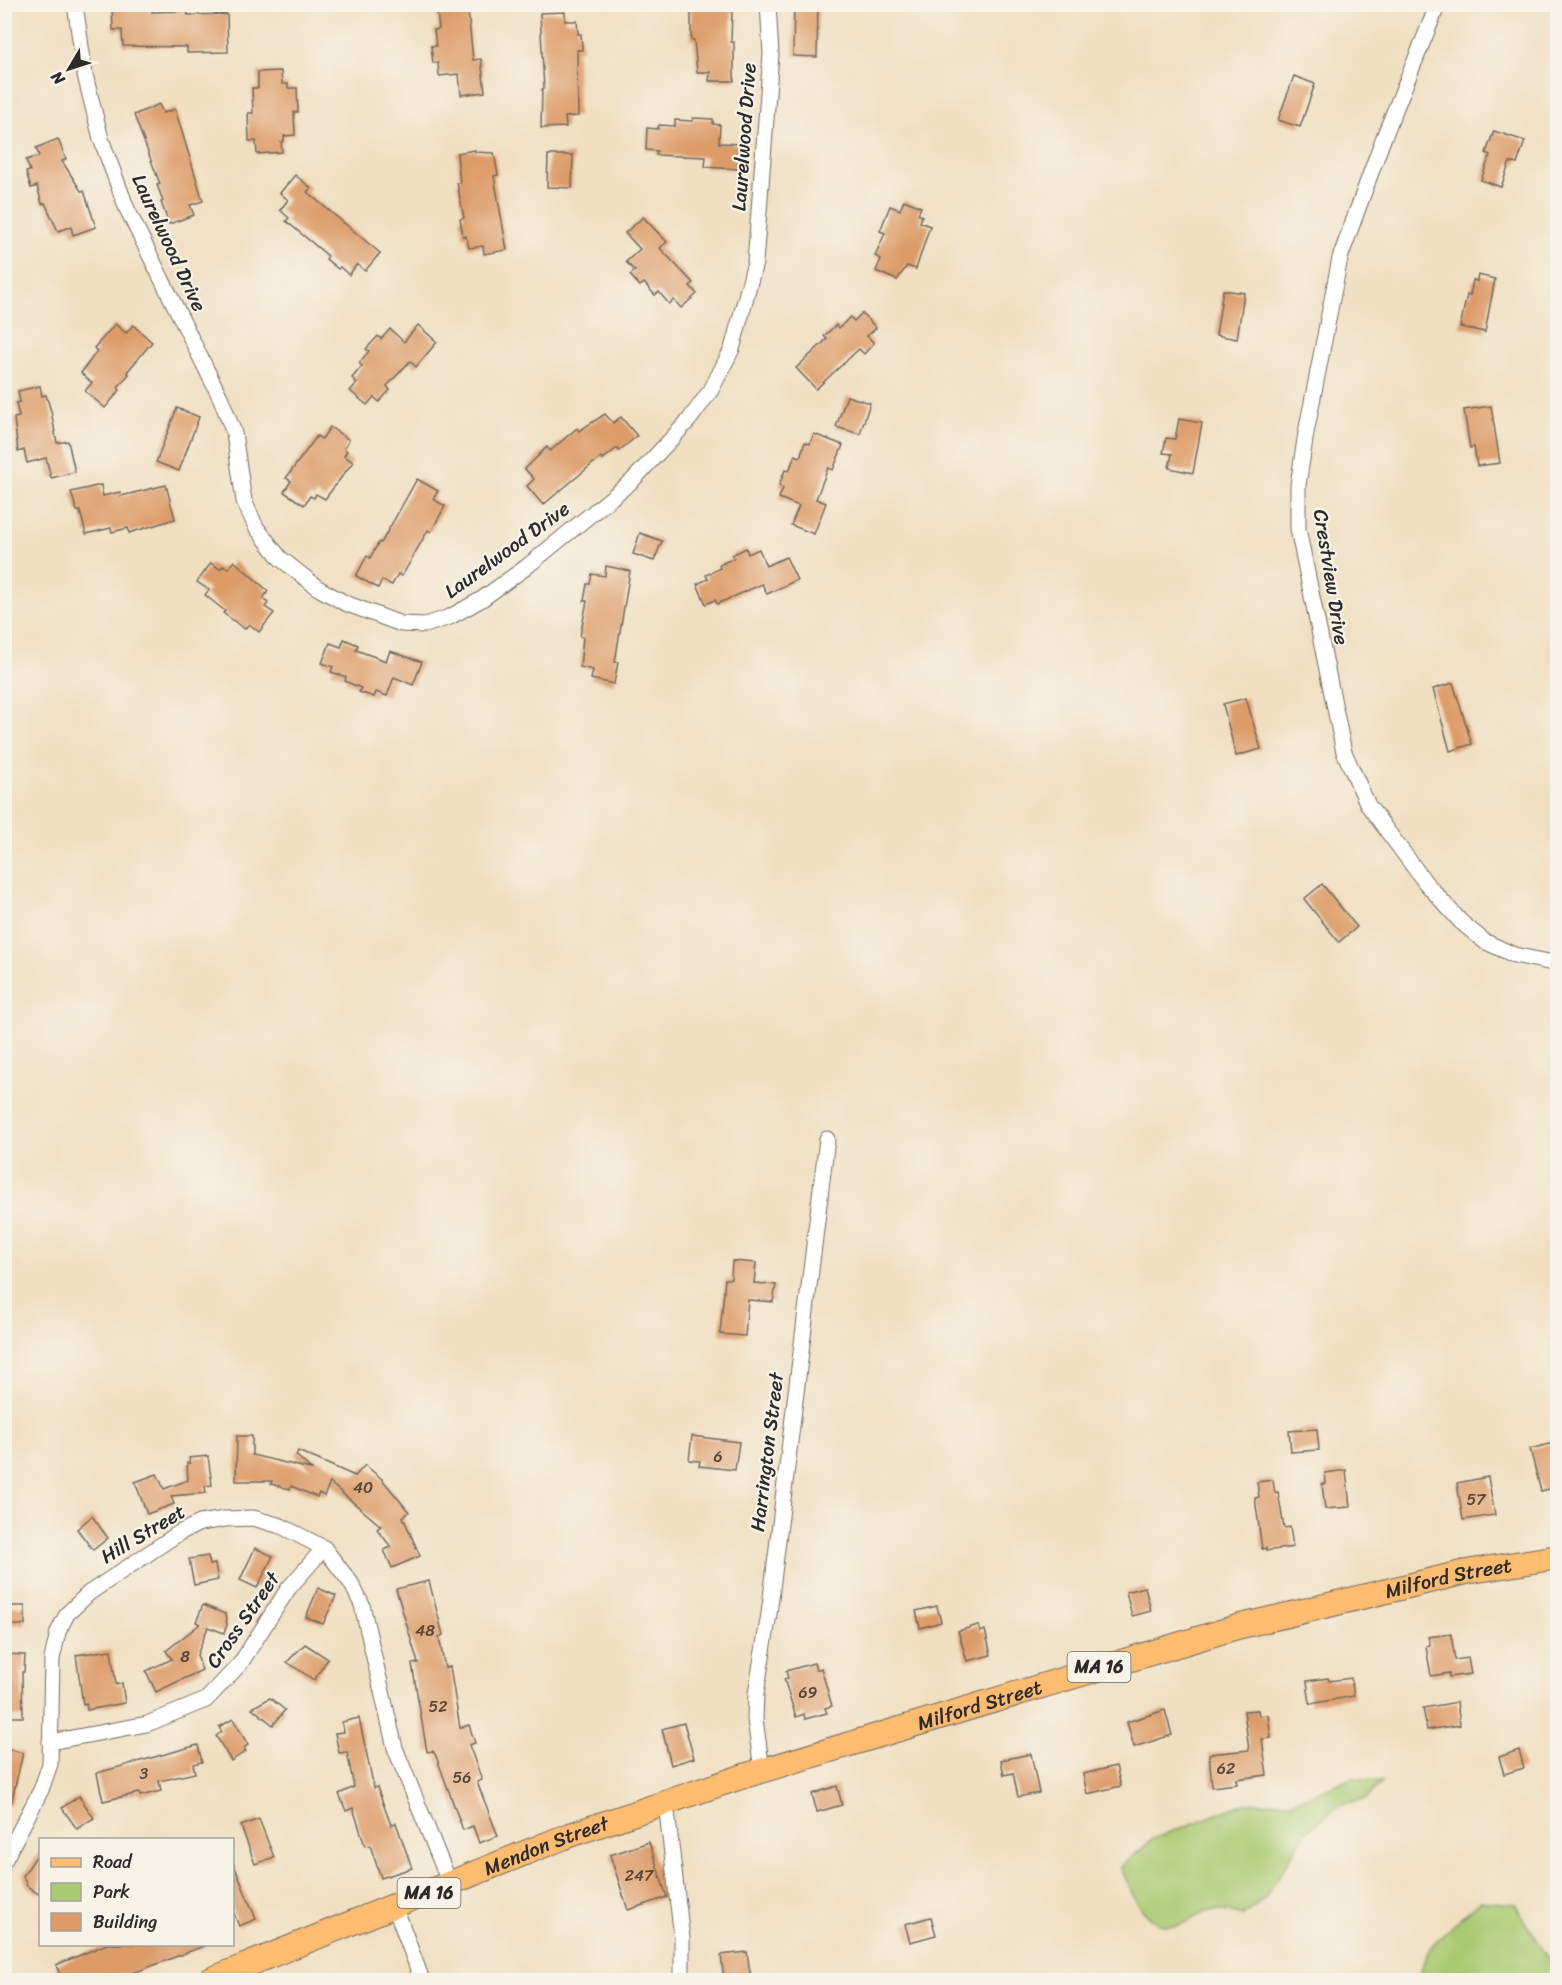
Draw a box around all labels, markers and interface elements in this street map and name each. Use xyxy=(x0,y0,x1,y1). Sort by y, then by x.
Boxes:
north arrow xyxy=(39,39,99,99)
street label: Laurelwood Drive xyxy=(721,62,767,212)
text: N xyxy=(42,64,73,92)
street label: Laurelwood Drive xyxy=(122,168,216,318)
street label: Laurelwood Drive xyxy=(437,492,577,608)
street label: Crestview Drive xyxy=(1303,507,1359,647)
street label: Harrington Street xyxy=(740,1370,794,1533)
house number: 6 xyxy=(713,1442,723,1471)
house number: 40 xyxy=(353,1473,373,1502)
house number: 57 xyxy=(1467,1485,1486,1514)
street label: Hill Street xyxy=(94,1495,193,1573)
street label: Milford Street xyxy=(1381,1547,1515,1608)
street label: Cross Street xyxy=(197,1564,290,1676)
house number: 48 xyxy=(415,1616,435,1645)
house number: 8 xyxy=(180,1642,190,1671)
road number: MA 16 xyxy=(1068,1652,1130,1682)
street label: Milford Street xyxy=(913,1669,1047,1740)
house number: 69 xyxy=(799,1678,818,1707)
house number: 52 xyxy=(428,1692,448,1721)
house number: 62 xyxy=(1217,1754,1235,1783)
house number: 3 xyxy=(140,1759,149,1788)
house number: 56 xyxy=(453,1763,471,1792)
street label: Mendon Street xyxy=(478,1805,614,1885)
legend xyxy=(39,1838,234,1946)
text: Road xyxy=(93,1846,133,1878)
house number: 247 xyxy=(625,1861,654,1890)
text: Park xyxy=(93,1876,130,1908)
road number: MA 16 xyxy=(398,1878,460,1908)
text: Building xyxy=(93,1906,157,1938)

